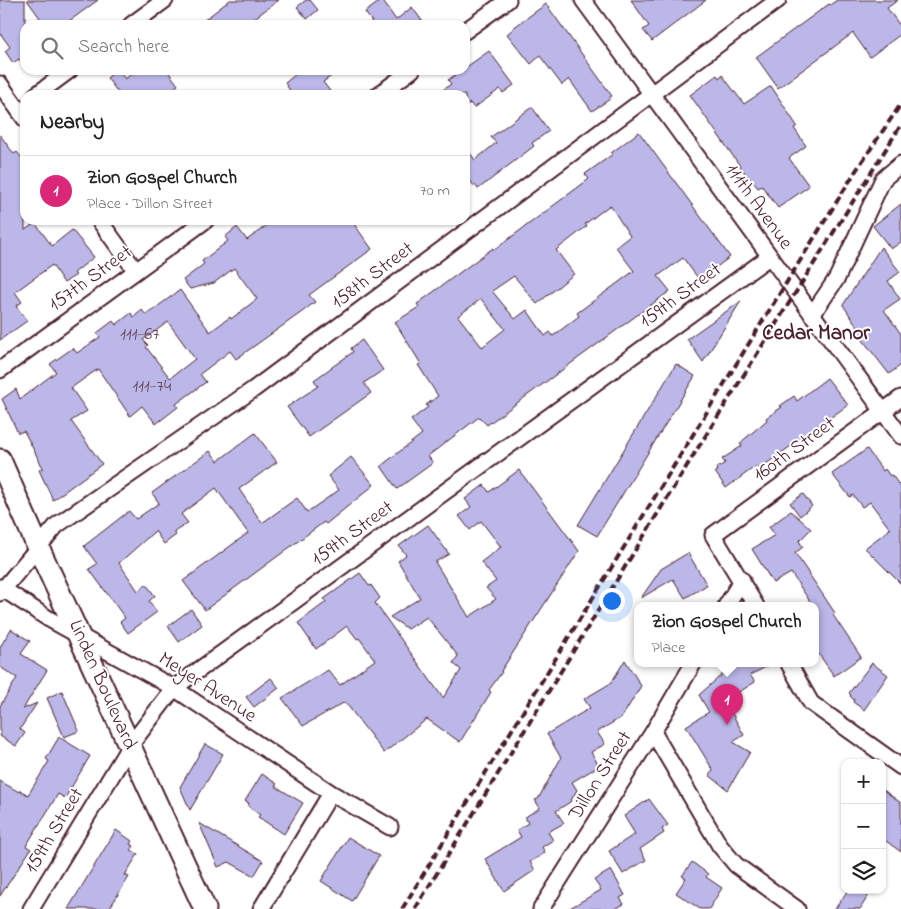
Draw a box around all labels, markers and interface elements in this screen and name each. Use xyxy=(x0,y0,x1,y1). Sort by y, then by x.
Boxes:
search box xyxy=(20,20,470,75)
icon: search xyxy=(38,34,66,62)
text: Search here xyxy=(78,34,169,61)
text: Nearby xyxy=(40,108,104,138)
street label: 111th Avenue xyxy=(717,158,799,256)
text: Zion Gospel Church xyxy=(87,165,237,192)
text: 1 xyxy=(53,179,59,203)
text: 70 m xyxy=(420,179,450,203)
text: Place · Dillon Street xyxy=(87,192,213,216)
street label: 158th Street xyxy=(326,235,421,317)
street label: 157th Street xyxy=(43,238,139,319)
street label: 159th Street xyxy=(634,256,728,336)
district label: Cedar Manor xyxy=(762,319,870,349)
house number: 111-67 xyxy=(120,322,160,348)
house number: 111-74 xyxy=(133,374,172,400)
street label: 160th Street xyxy=(748,410,842,490)
street label: 159th Street xyxy=(306,494,400,574)
your location xyxy=(599,588,625,614)
popup xyxy=(634,602,819,667)
text: Zion Gospel Church xyxy=(651,609,802,636)
street label: Linden Boulevard xyxy=(60,615,144,755)
text: Place xyxy=(651,636,685,660)
street label: Meyer Avenue xyxy=(152,645,262,731)
pin: 1 xyxy=(711,684,743,725)
street label: Dillon Street xyxy=(561,725,640,827)
map controls xyxy=(841,759,886,894)
button: + xyxy=(841,759,886,804)
street label: 159th Street xyxy=(18,782,92,879)
button: − xyxy=(841,804,886,849)
button: layers xyxy=(841,849,886,894)

